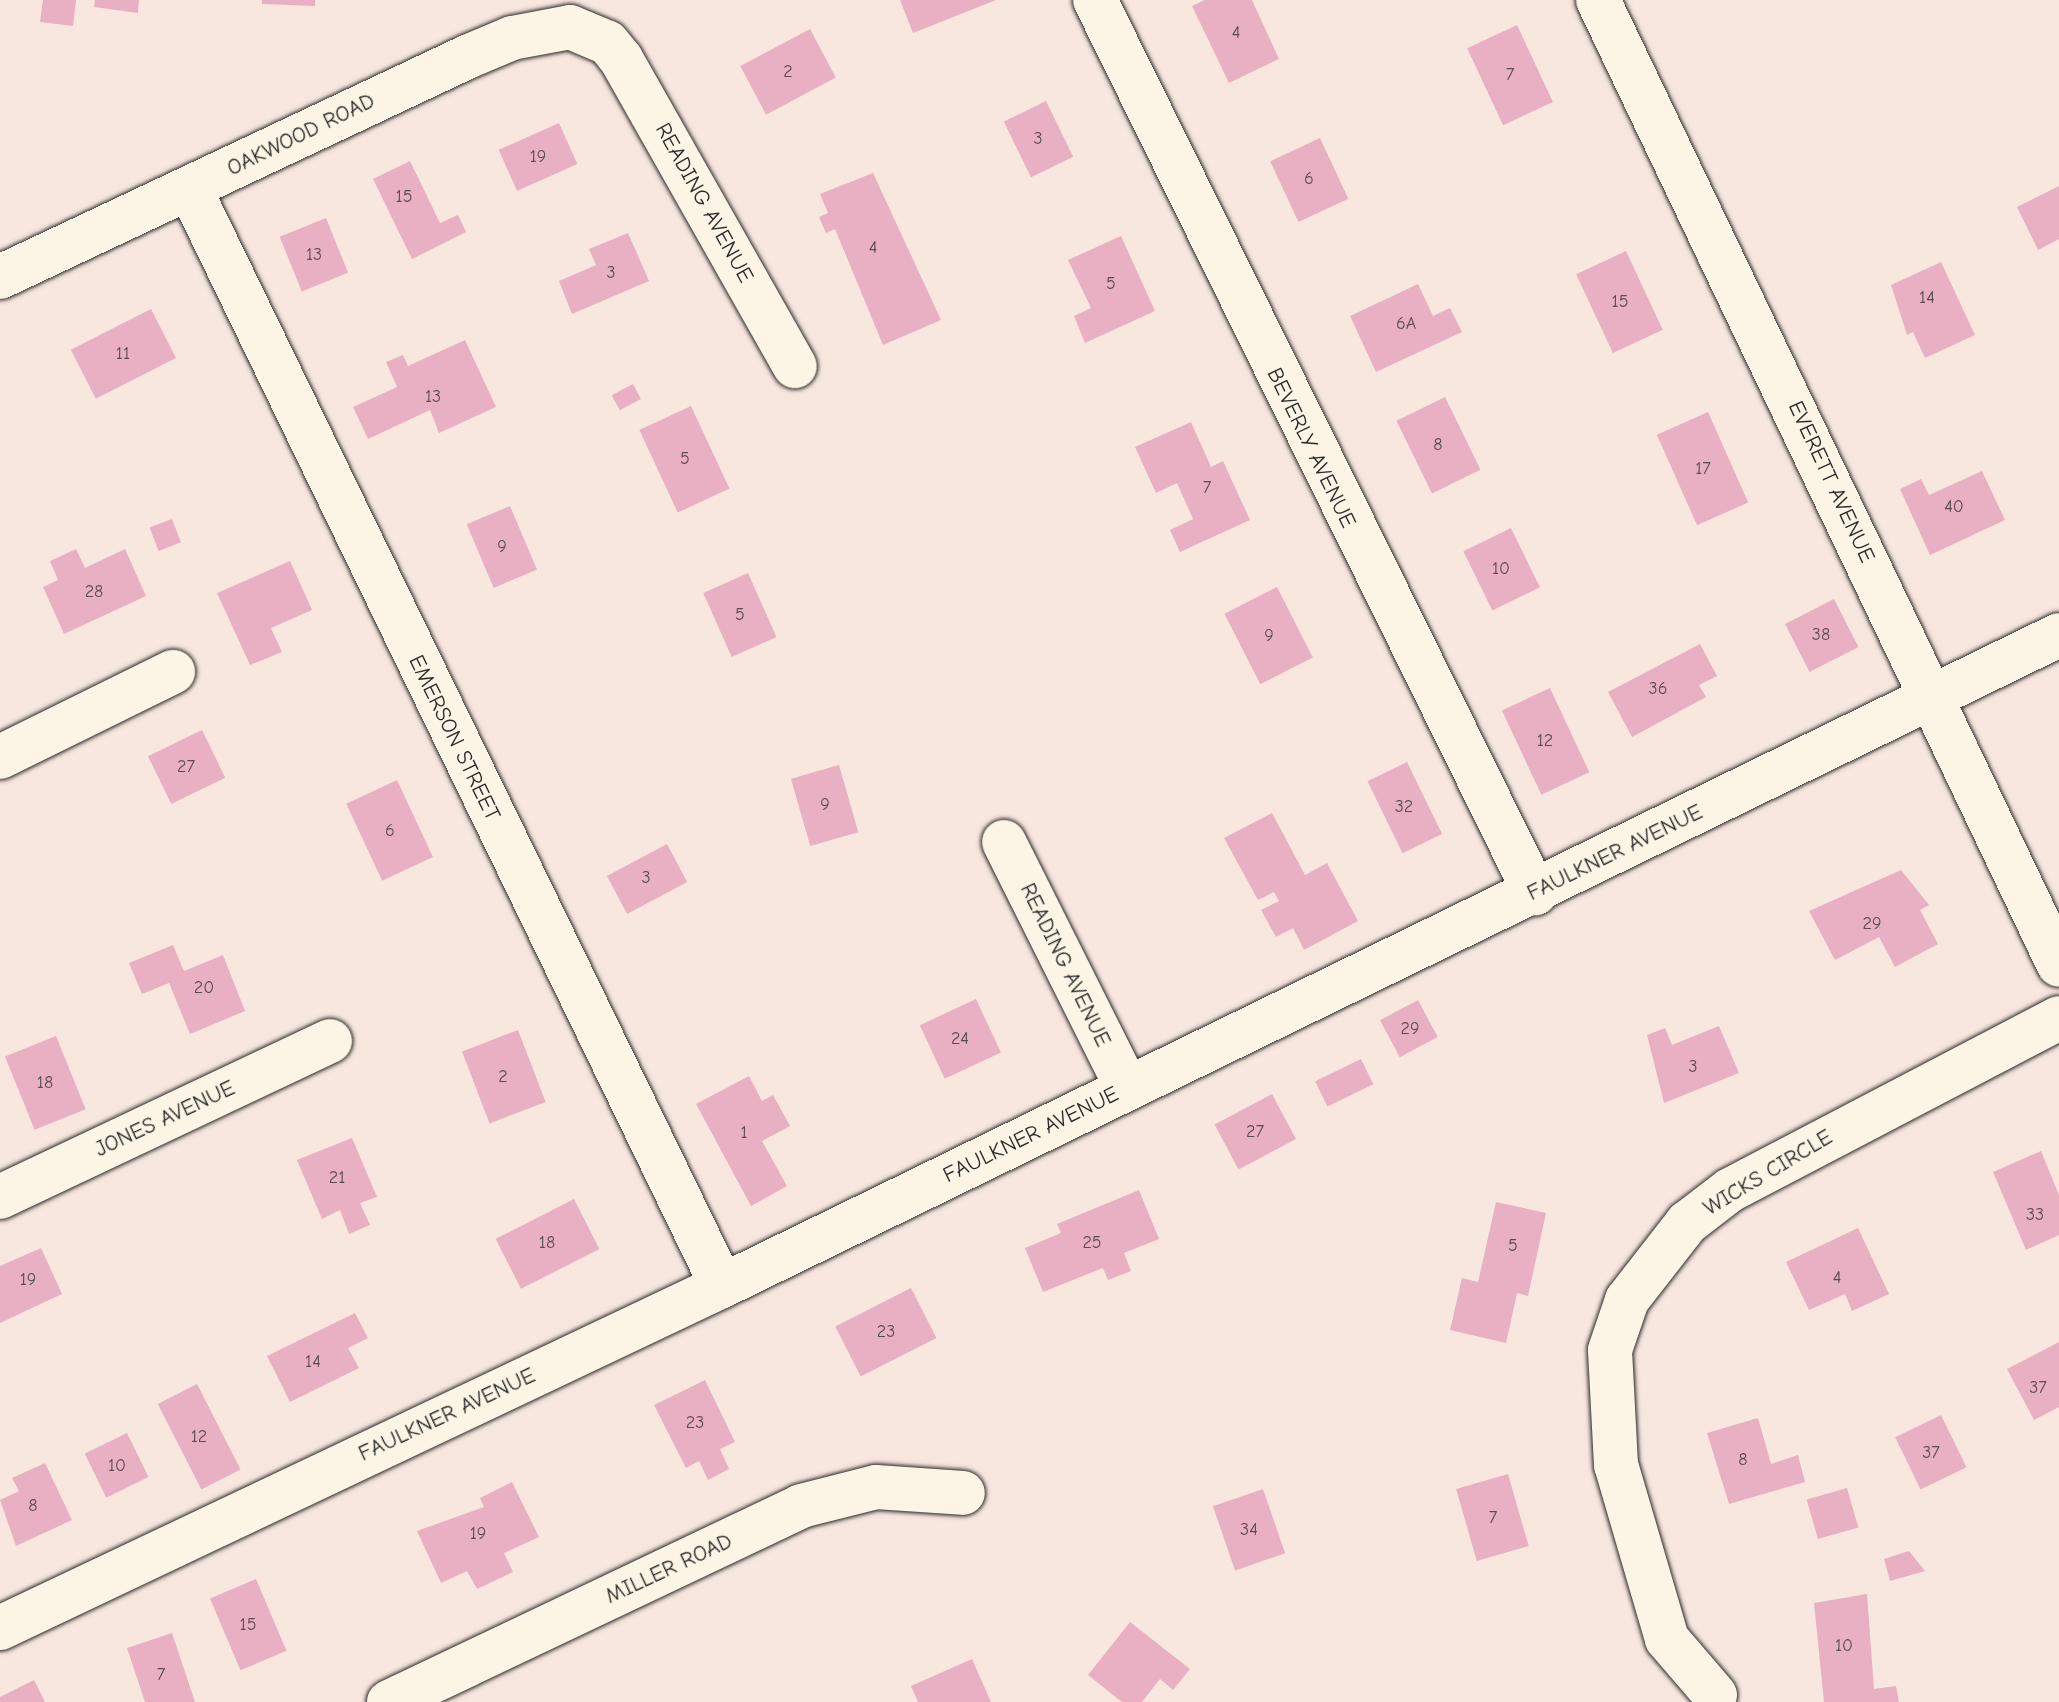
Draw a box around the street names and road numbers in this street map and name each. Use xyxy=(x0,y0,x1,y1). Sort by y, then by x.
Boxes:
street label: OAKWOOD ROAD xyxy=(223,88,379,182)
street label: READING AVENUE xyxy=(649,119,759,287)
street label: BEVERLY AVENUE xyxy=(1261,364,1361,532)
street label: EVERETT AVENUE xyxy=(1782,397,1880,567)
street label: EMERSON STREET xyxy=(402,651,506,825)
street label: FAULKNER AVENUE xyxy=(1523,799,1707,907)
street label: READING AVENUE xyxy=(1014,879,1116,1051)
street label: JONES AVENUE xyxy=(91,1075,239,1163)
street label: FAULKNER AVENUE xyxy=(939,1081,1123,1189)
street label: WICKS CIRCLE xyxy=(1699,1124,1837,1222)
street label: FAULKNER AVENUE xyxy=(355,1363,539,1467)
street label: MILLER ROAD xyxy=(602,1528,736,1610)

